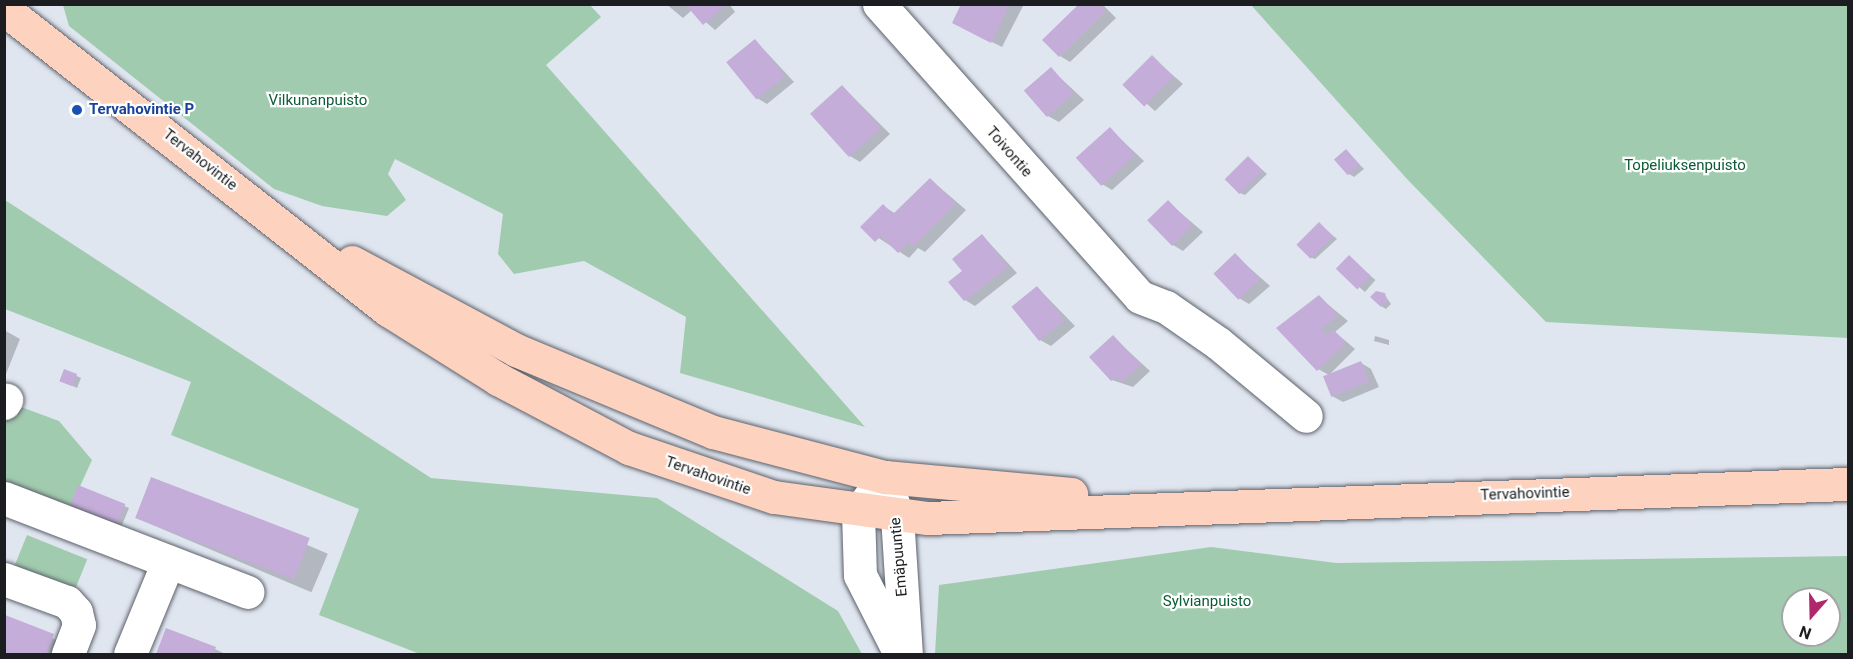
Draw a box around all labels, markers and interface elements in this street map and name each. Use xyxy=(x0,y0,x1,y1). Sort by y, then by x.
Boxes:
park label: Vilkunanpuisto xyxy=(269,92,367,110)
place label: Tervahovintie P xyxy=(89,101,194,119)
marker: Tervahovintie P xyxy=(70,103,84,117)
street label: Toivontie xyxy=(982,123,1036,181)
street label: Tervahovintie xyxy=(159,125,241,195)
park label: Topeliuksenpuisto xyxy=(1624,157,1746,175)
street label: Tervahovintie xyxy=(663,453,753,499)
street label: Tervahovintie xyxy=(1480,483,1570,505)
street label: Emäpuuntie xyxy=(887,517,911,597)
north arrow xyxy=(1781,587,1841,647)
park label: Sylvianpuisto xyxy=(1163,593,1251,611)
text: N xyxy=(1797,622,1814,643)

